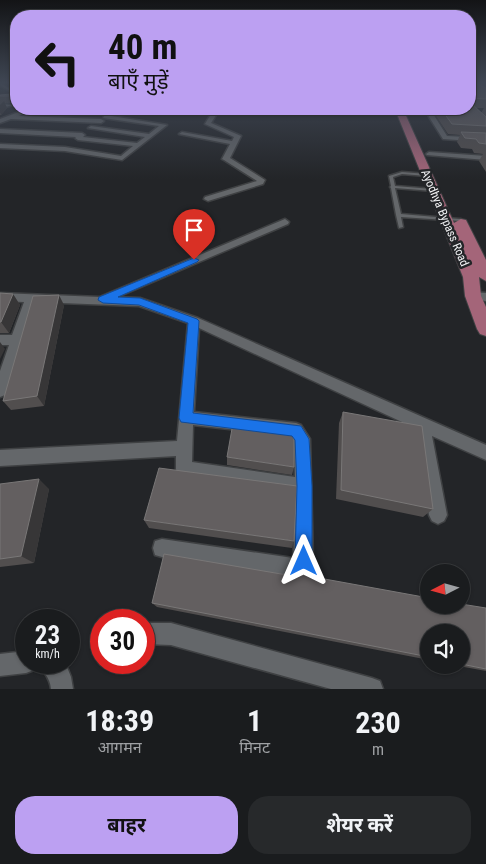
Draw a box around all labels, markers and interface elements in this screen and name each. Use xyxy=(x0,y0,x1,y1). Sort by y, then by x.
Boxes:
text: 40 m xyxy=(108,27,177,68)
icon: left xyxy=(25,30,90,95)
text: बाएँ मुड़ें xyxy=(108,69,168,94)
street label: Ayodhya Bypass Road xyxy=(418,168,472,269)
pin xyxy=(173,209,215,260)
icon: arrive xyxy=(180,216,208,244)
position arrow xyxy=(277,534,329,586)
north arrow xyxy=(420,564,470,614)
map controls xyxy=(420,564,470,674)
speed limit sign: 30 xyxy=(90,609,155,674)
text: 23 xyxy=(35,621,60,650)
button: sound xyxy=(420,624,470,674)
text: km/h xyxy=(35,647,60,661)
text: 18:39 xyxy=(85,703,154,738)
text: 1 xyxy=(247,703,262,738)
text: 230 xyxy=(355,705,401,740)
text: आगमन xyxy=(98,738,142,757)
text: मिनट xyxy=(239,738,270,757)
text: m xyxy=(372,740,384,759)
button: बाहर xyxy=(15,796,238,854)
button: शेयर करें xyxy=(248,796,471,854)

